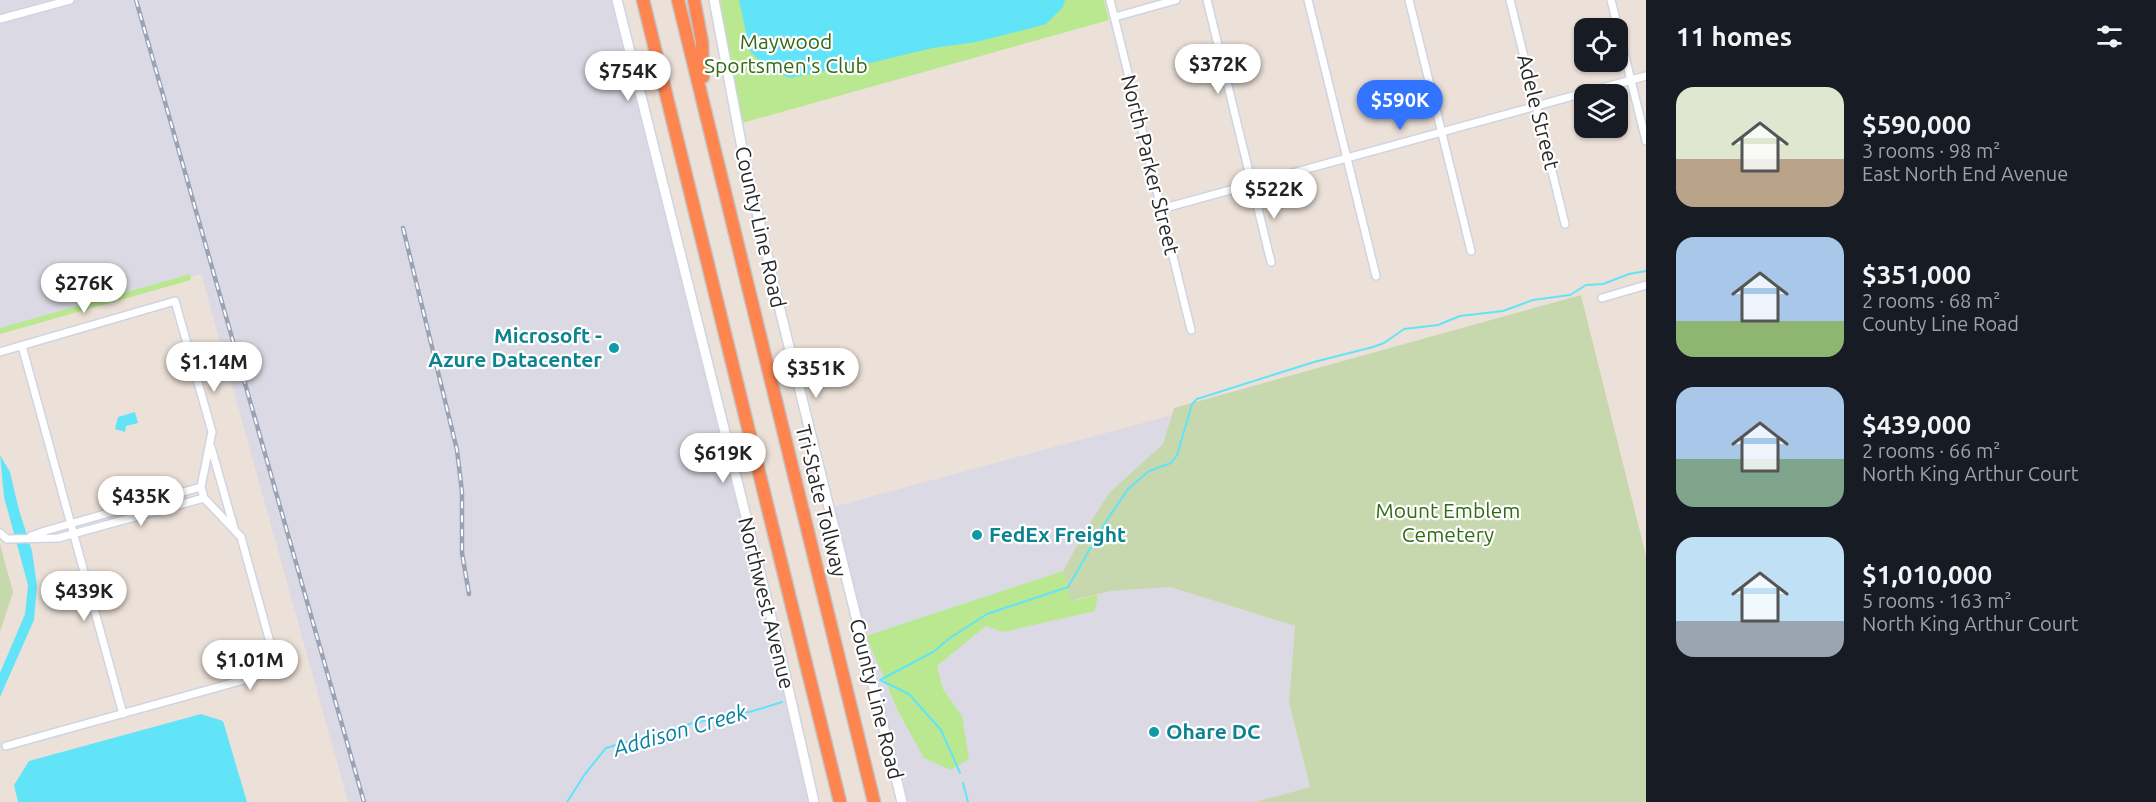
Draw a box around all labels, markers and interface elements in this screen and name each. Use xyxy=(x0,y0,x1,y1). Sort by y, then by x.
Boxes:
map controls xyxy=(1574,18,1628,138)
button: locate xyxy=(1574,18,1628,72)
icon: filters xyxy=(2093,20,2126,53)
text: 11 homes xyxy=(1676,22,1792,51)
park label: Maywood Sportsmen's Club xyxy=(704,29,868,77)
pin: $372K xyxy=(1176,44,1260,95)
pin: $754K xyxy=(586,51,670,102)
text: $372K xyxy=(1189,52,1247,75)
street label: Adele Street xyxy=(1513,52,1565,172)
text: $754K xyxy=(599,59,657,82)
street label: North Parker Street xyxy=(1117,72,1185,257)
pin: $590K xyxy=(1358,80,1442,131)
button: layers xyxy=(1574,84,1628,138)
text: $590K xyxy=(1371,88,1429,111)
text: $590,000 xyxy=(1862,110,1971,139)
icon: home xyxy=(1724,111,1796,183)
text: 3 rooms · 98 m² xyxy=(1862,139,2000,162)
street label: County Line Road xyxy=(731,144,791,310)
text: East North End Avenue xyxy=(1862,162,2068,185)
pin: $522K xyxy=(1232,169,1316,220)
text: $522K xyxy=(1245,177,1303,200)
text: $351,000 xyxy=(1862,260,1971,289)
icon: home xyxy=(1724,261,1796,333)
pin: $276K xyxy=(42,263,126,314)
text: $276K xyxy=(55,271,113,294)
text: 2 rooms · 68 m² xyxy=(1862,289,2000,312)
text: County Line Road xyxy=(1862,312,2019,335)
place label: Microsoft - Azure Datacenter xyxy=(428,323,602,371)
marker: Microsoft - Azure Datacenter xyxy=(607,341,621,355)
pin: $1.14M xyxy=(165,342,263,393)
pin: $351K xyxy=(774,348,858,399)
text: $1.14M xyxy=(180,350,248,373)
text: $351K xyxy=(787,356,845,379)
text: $439,000 xyxy=(1862,410,1971,439)
icon: home xyxy=(1724,411,1796,483)
street label: Tri-State Tollway xyxy=(791,422,852,579)
pin: $619K xyxy=(681,433,765,484)
text: 2 rooms · 66 m² xyxy=(1862,439,2000,462)
text: $619K xyxy=(694,441,752,464)
text: North King Arthur Court xyxy=(1862,462,2079,485)
pin: $435K xyxy=(99,476,183,527)
text: $435K xyxy=(112,484,170,507)
park label: Mount Emblem Cemetery xyxy=(1376,498,1520,546)
street label: Northwest Avenue xyxy=(734,514,800,691)
place label: FedEx Freight xyxy=(989,522,1126,546)
marker: FedEx Freight xyxy=(970,528,984,542)
text: $1,010,000 xyxy=(1862,560,1992,589)
icon: home xyxy=(1724,561,1796,633)
pin: $439K xyxy=(42,571,126,622)
text: $439K xyxy=(55,579,113,602)
text: 5 rooms · 163 m² xyxy=(1862,589,2012,612)
text: North King Arthur Court xyxy=(1862,612,2079,635)
street label: County Line Road xyxy=(845,616,909,782)
pin: $1.01M xyxy=(201,640,299,691)
text: $1.01M xyxy=(216,648,284,671)
water label: Addison Creek xyxy=(609,698,750,761)
place label: Ohare DC xyxy=(1166,719,1260,743)
marker: Ohare DC xyxy=(1147,725,1161,739)

